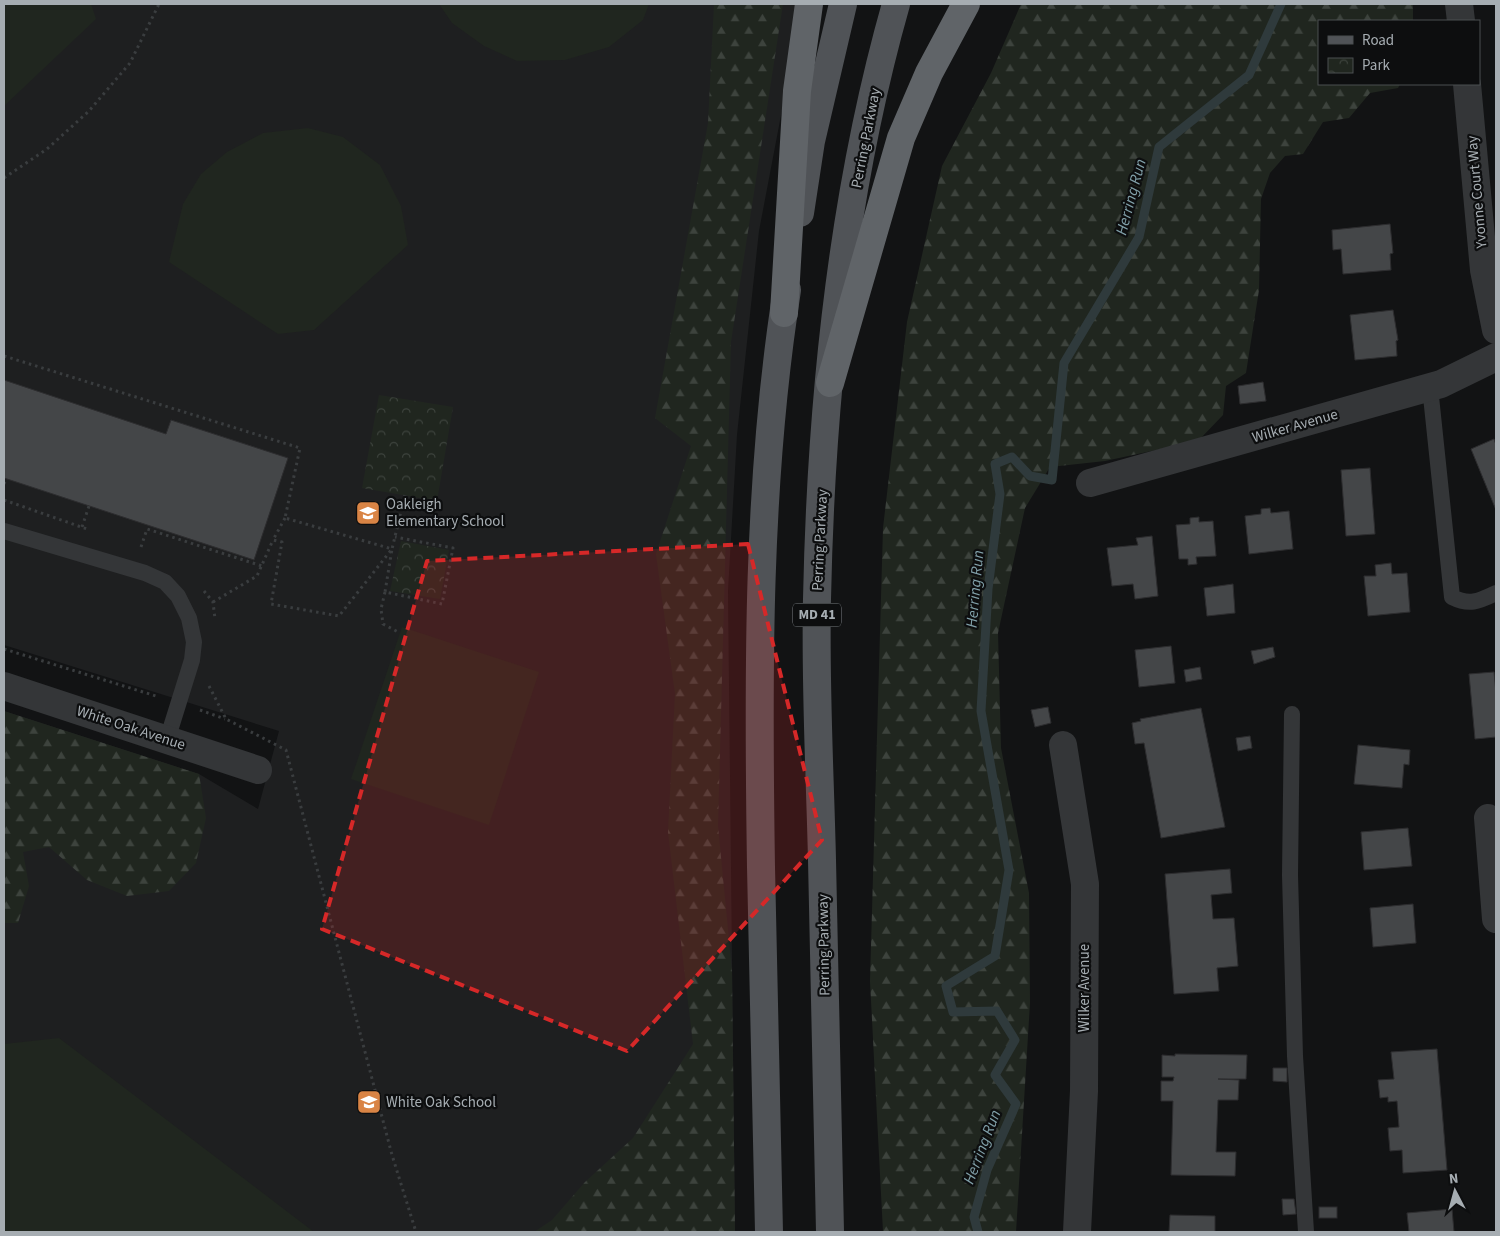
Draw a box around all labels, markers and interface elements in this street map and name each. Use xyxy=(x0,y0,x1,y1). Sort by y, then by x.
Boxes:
legend xyxy=(1318,20,1480,85)
text: Road xyxy=(1362,30,1394,51)
text: Park xyxy=(1362,55,1391,76)
street label: Perring Parkway xyxy=(846,86,886,190)
street label: Yvonne Court Way xyxy=(1462,135,1492,250)
water label: Herring Run xyxy=(1110,156,1152,238)
street label: Wilker Avenue xyxy=(1250,404,1340,448)
street label: Perring Parkway xyxy=(807,489,833,591)
place label: Oakleigh Elementary School xyxy=(386,494,504,532)
school or university icon: Oakleigh Elementary School xyxy=(355,500,381,526)
water label: Herring Run xyxy=(961,549,989,629)
road number: MD 41 xyxy=(793,604,841,626)
street label: White Oak Avenue xyxy=(74,701,188,755)
street label: Perring Parkway xyxy=(813,894,835,996)
street label: Wilker Avenue xyxy=(1074,944,1095,1032)
school or university icon: White Oak School xyxy=(356,1089,382,1115)
place label: White Oak School xyxy=(386,1092,496,1113)
water label: Herring Run xyxy=(958,1107,1006,1187)
north arrow xyxy=(1430,1166,1480,1216)
text: N xyxy=(1448,1169,1459,1189)

